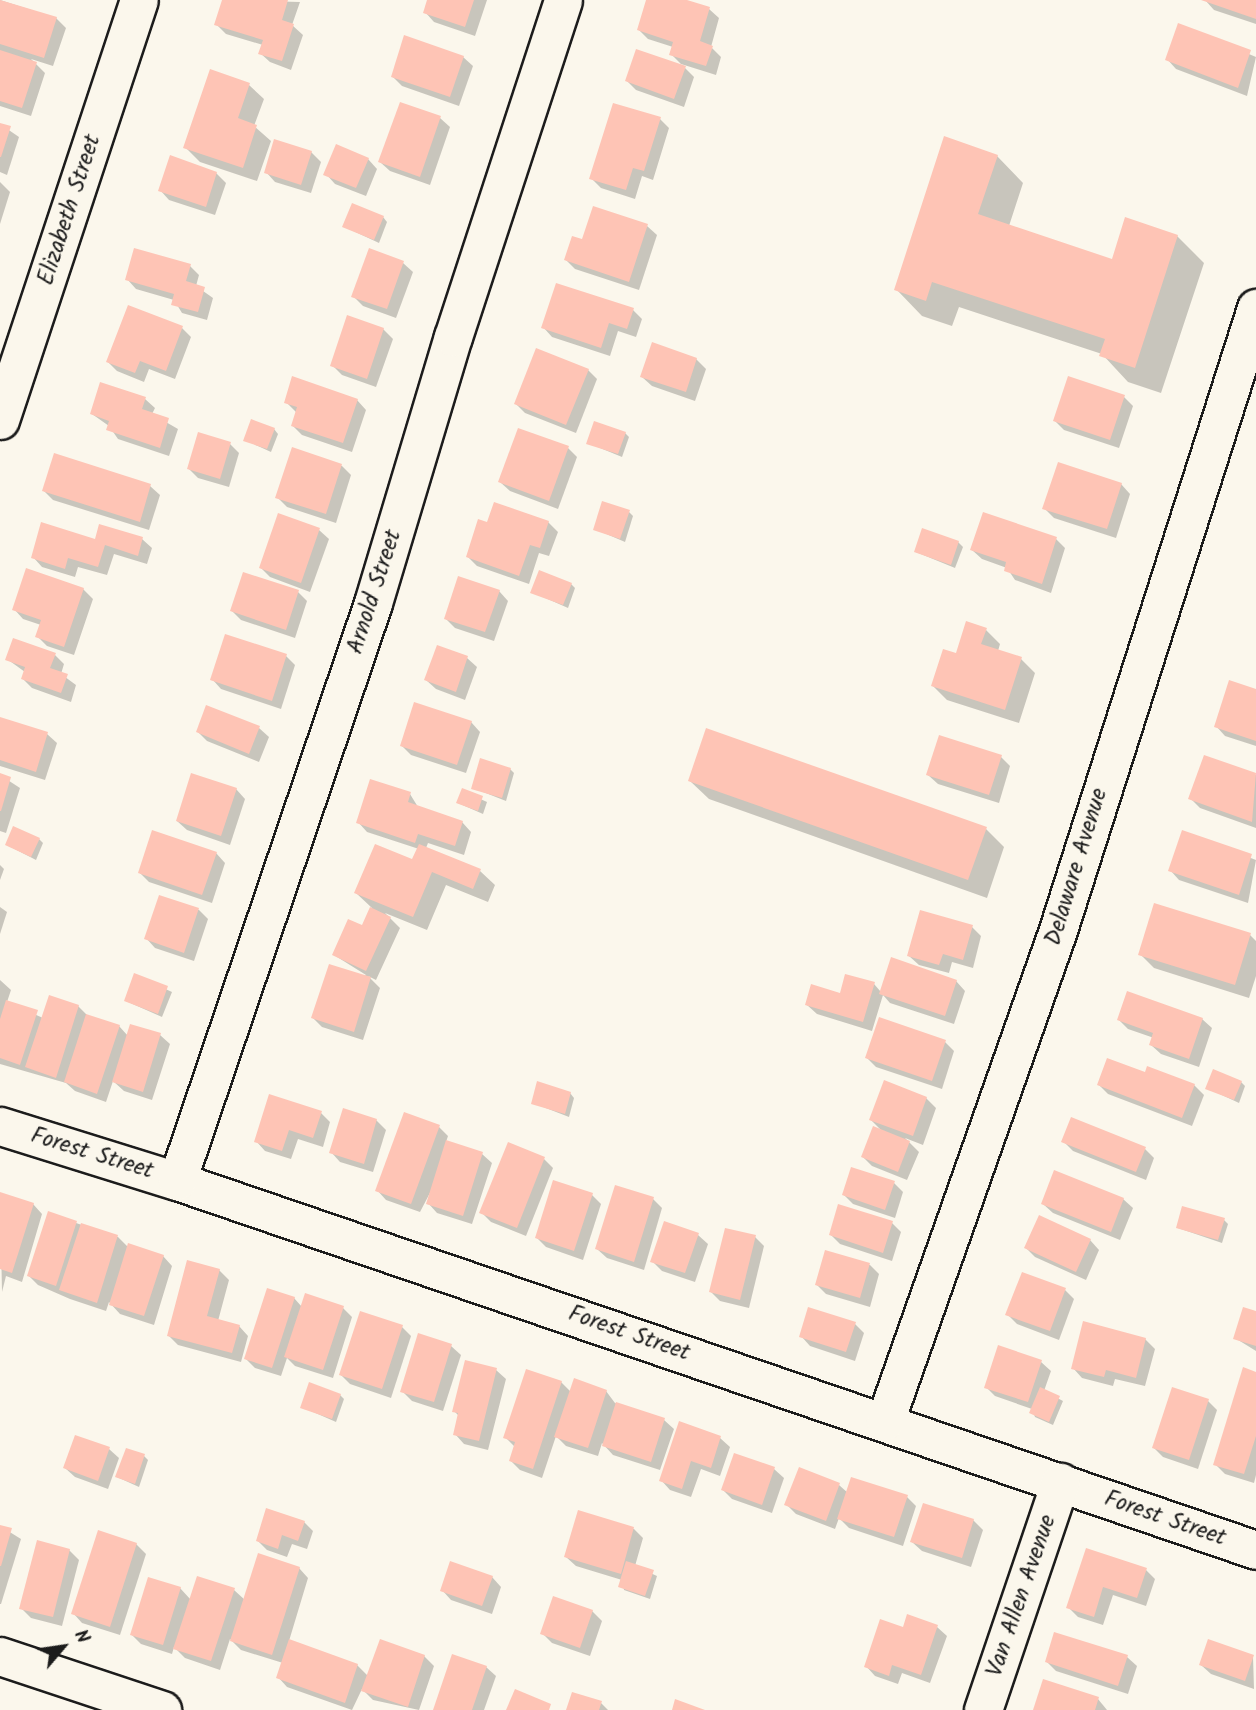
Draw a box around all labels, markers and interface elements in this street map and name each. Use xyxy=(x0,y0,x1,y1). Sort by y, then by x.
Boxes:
street label: Elizabeth Street xyxy=(33,131,107,289)
street label: Arnold Street xyxy=(342,526,408,658)
street label: Delaware Avenue xyxy=(1040,785,1114,949)
street label: Forest Street xyxy=(27,1122,157,1186)
street label: Forest Street xyxy=(565,1300,693,1368)
street label: Forest Street xyxy=(1101,1485,1229,1553)
street label: Van Allen Avenue xyxy=(981,1511,1063,1681)
north arrow xyxy=(28,1612,98,1682)
text: N xyxy=(65,1624,97,1649)

